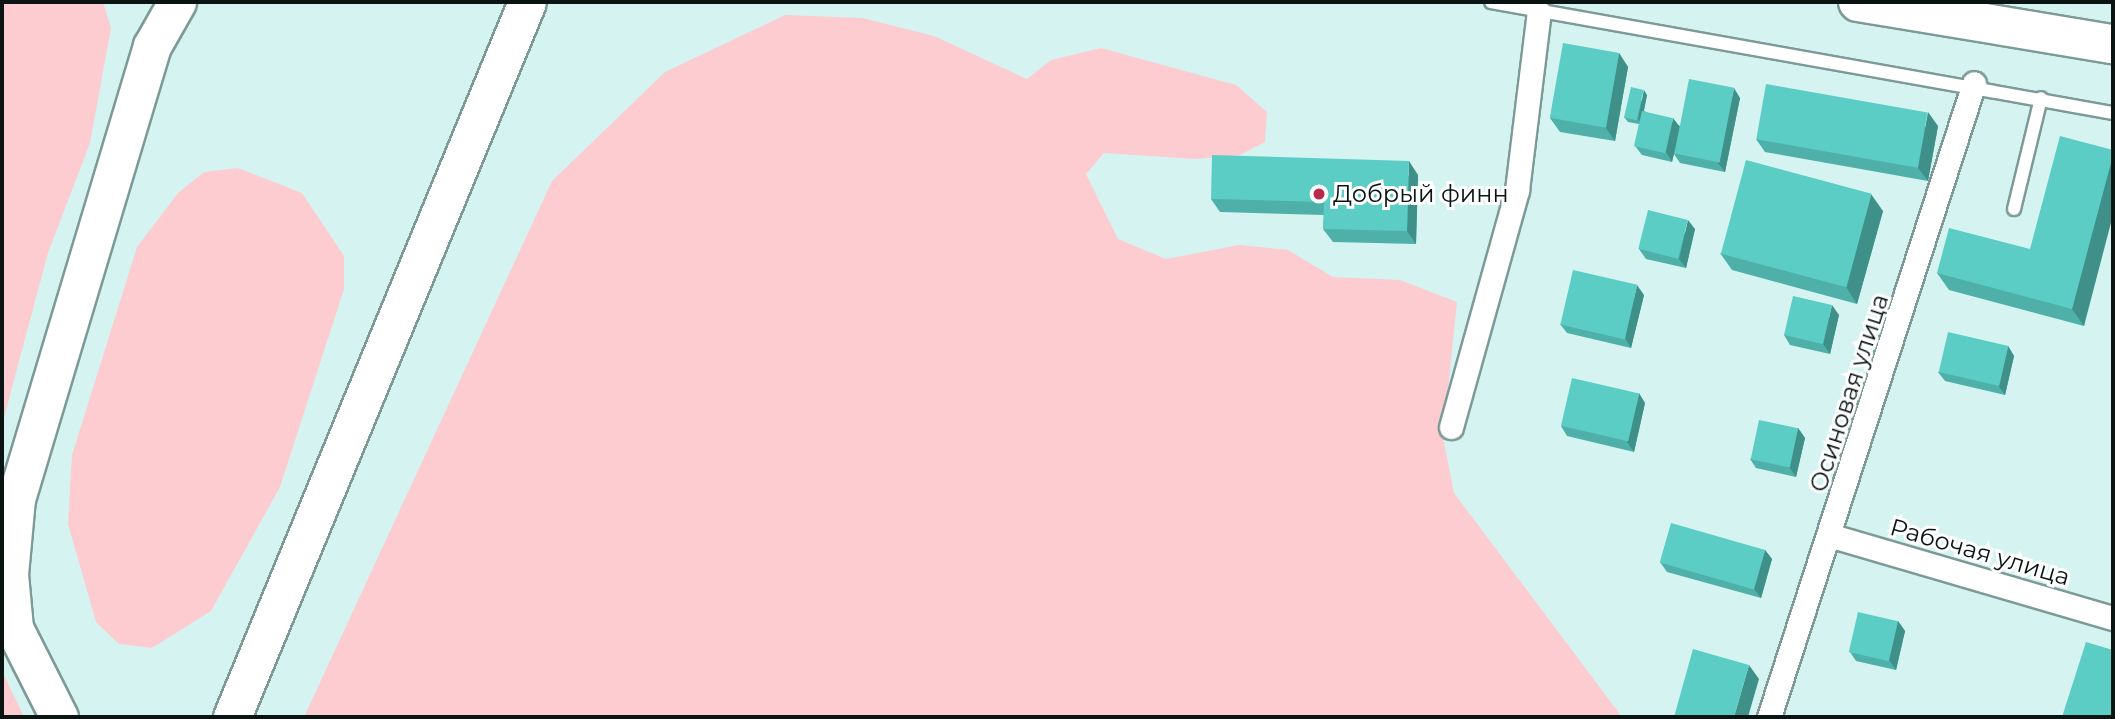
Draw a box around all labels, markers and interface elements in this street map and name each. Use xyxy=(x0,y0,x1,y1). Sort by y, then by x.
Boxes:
place label: Добрый финн xyxy=(1333,180,1509,208)
marker: Добрый финн xyxy=(1311,186,1327,202)
street label: Осиновая улица xyxy=(1803,290,1895,496)
street label: Рабочая улица xyxy=(1887,513,2073,591)

